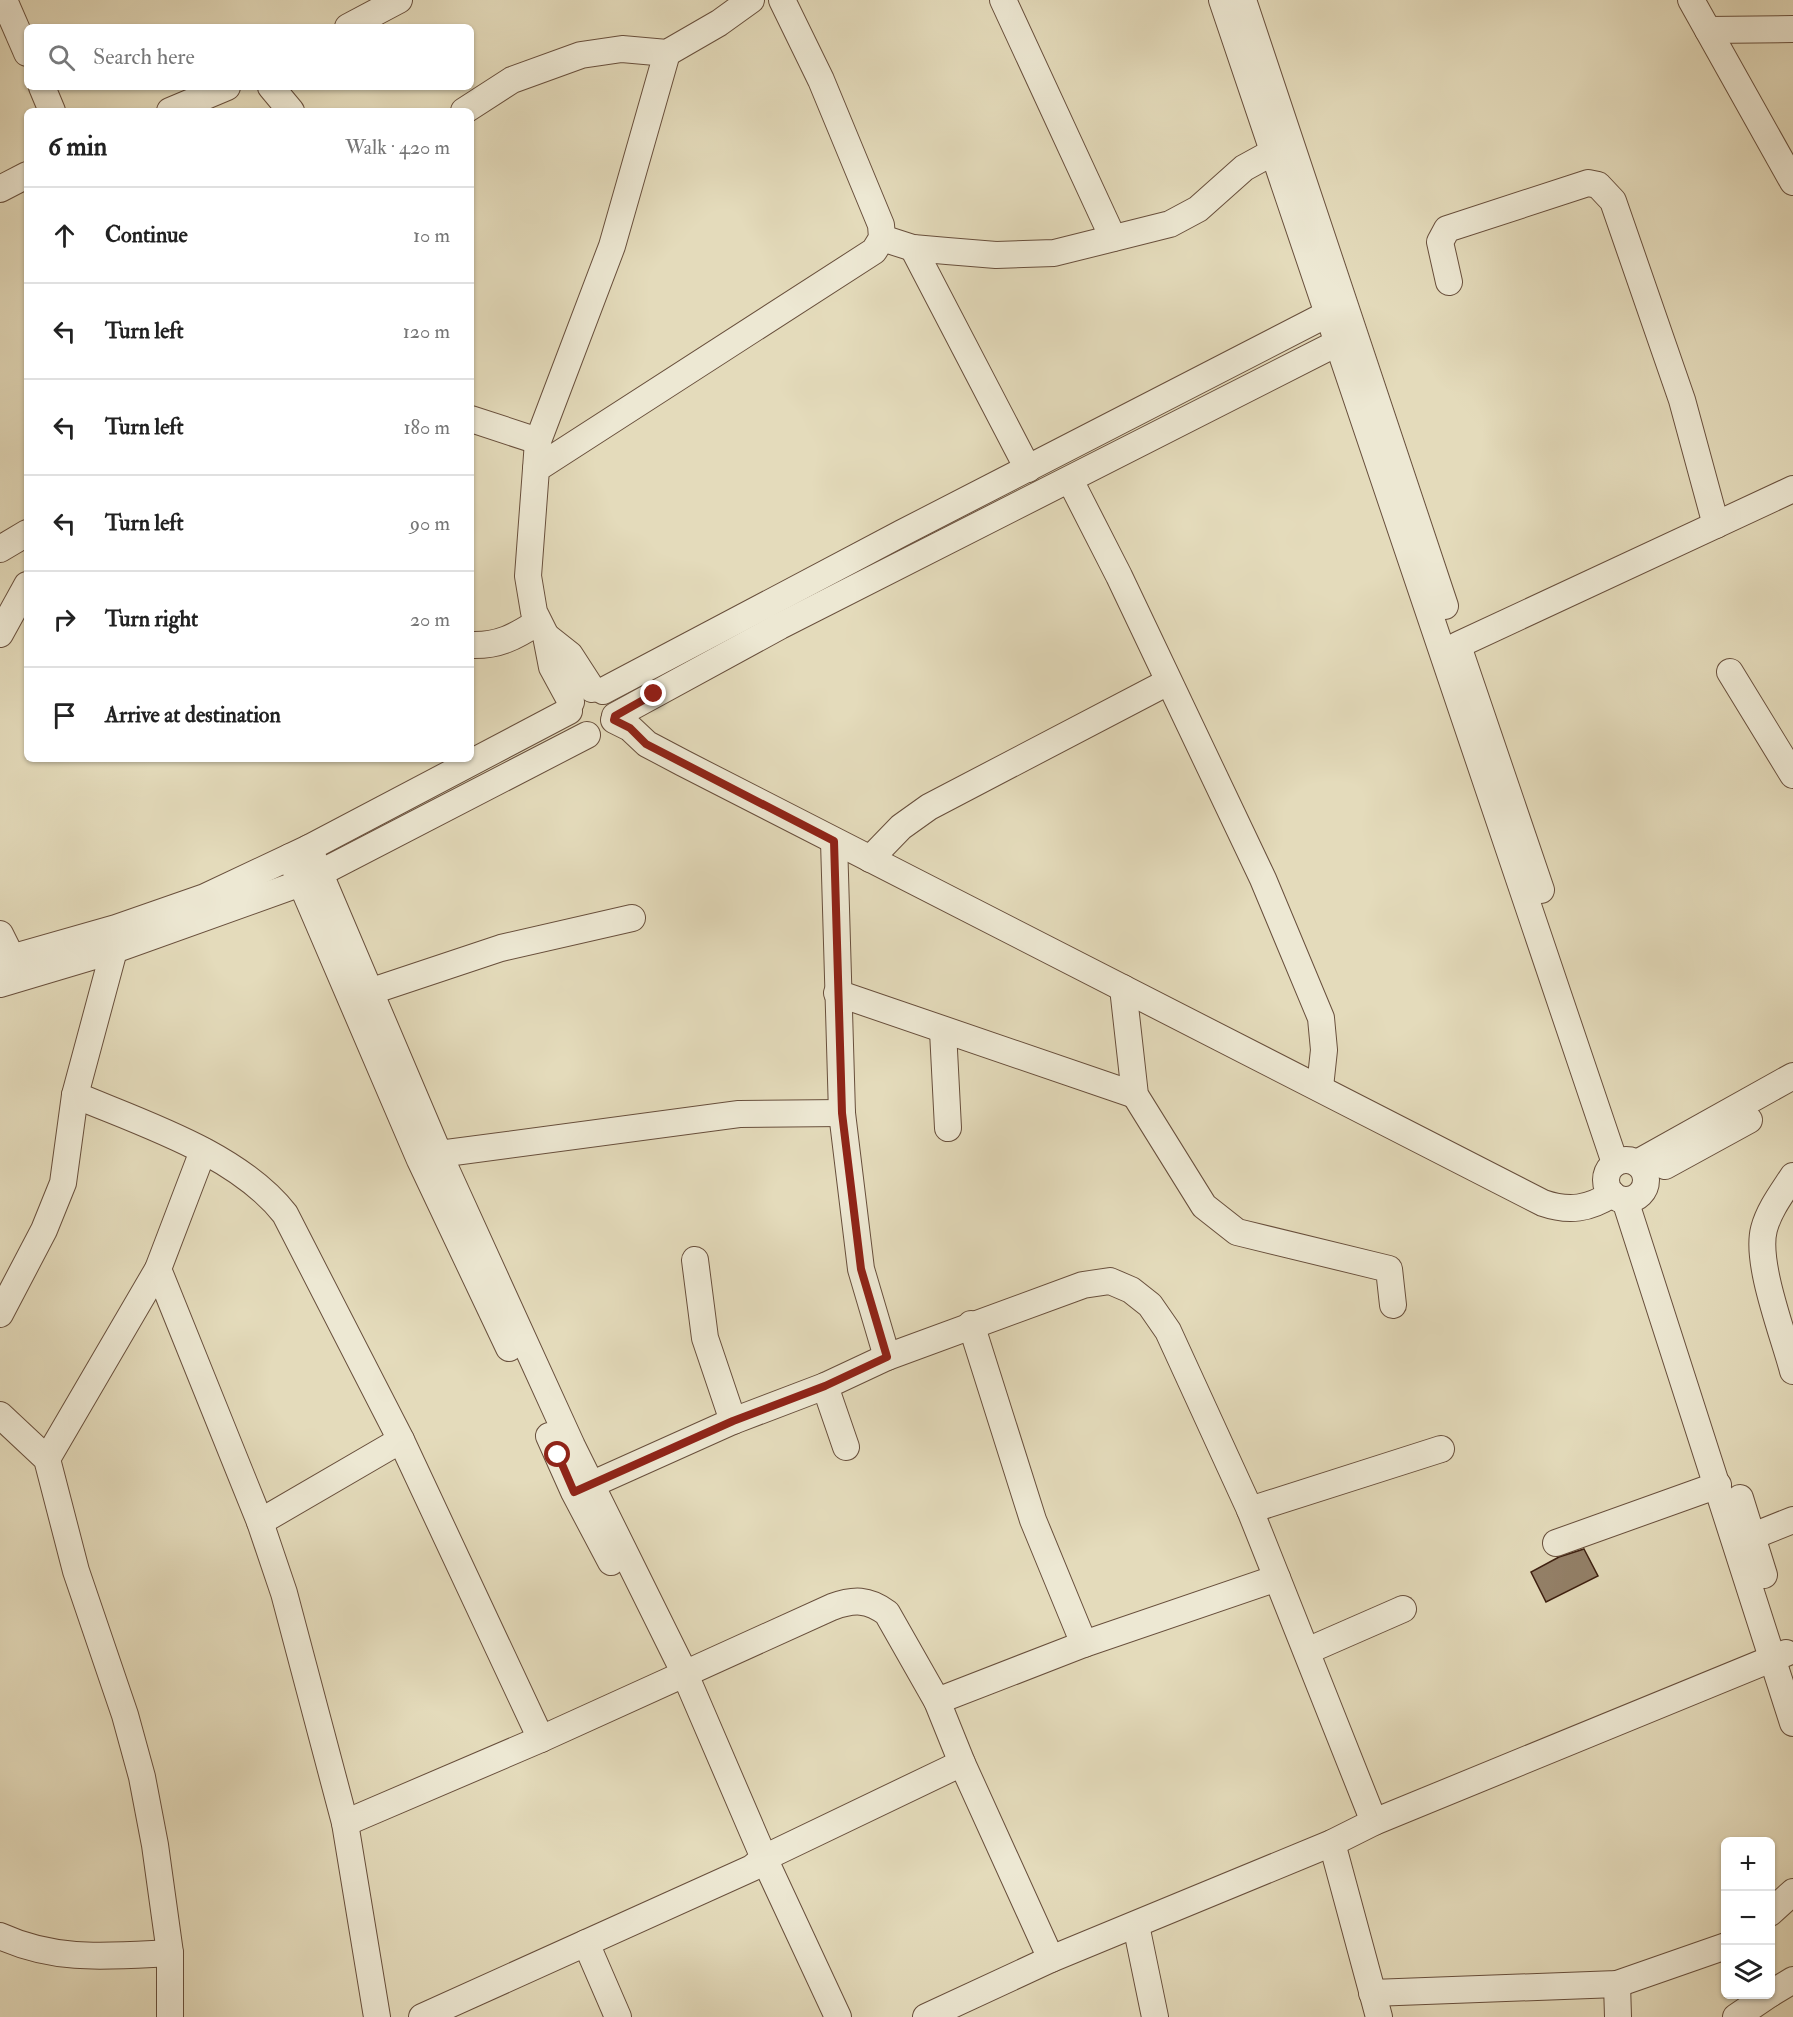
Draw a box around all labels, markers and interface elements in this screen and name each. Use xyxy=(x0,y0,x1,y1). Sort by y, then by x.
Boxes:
search box xyxy=(24,24,474,90)
icon: search xyxy=(45,41,78,74)
text: Search here xyxy=(93,43,195,71)
text: 6 min xyxy=(48,131,107,163)
text: Walk · 420 m xyxy=(345,135,450,160)
icon: ahead xyxy=(48,219,81,252)
text: Continue xyxy=(105,221,188,249)
text: 10 m xyxy=(413,223,450,248)
icon: left xyxy=(48,315,81,348)
text: Turn left xyxy=(105,317,184,345)
text: 120 m xyxy=(403,319,450,344)
icon: left xyxy=(48,411,81,444)
text: Turn left xyxy=(105,413,184,441)
text: 180 m xyxy=(403,415,450,440)
icon: left xyxy=(48,507,81,540)
text: Turn left xyxy=(105,509,184,537)
text: 90 m xyxy=(410,511,450,536)
icon: right xyxy=(48,603,81,636)
text: Turn right xyxy=(105,605,198,633)
text: 20 m xyxy=(410,607,450,632)
route end xyxy=(640,680,666,706)
icon: arrive xyxy=(48,699,81,732)
text: Arrive at destination xyxy=(105,701,281,729)
route start xyxy=(544,1441,570,1467)
map controls xyxy=(1721,1837,1775,1999)
button: + xyxy=(1721,1837,1775,1891)
button: − xyxy=(1721,1891,1775,1945)
button: layers xyxy=(1721,1945,1775,1999)

